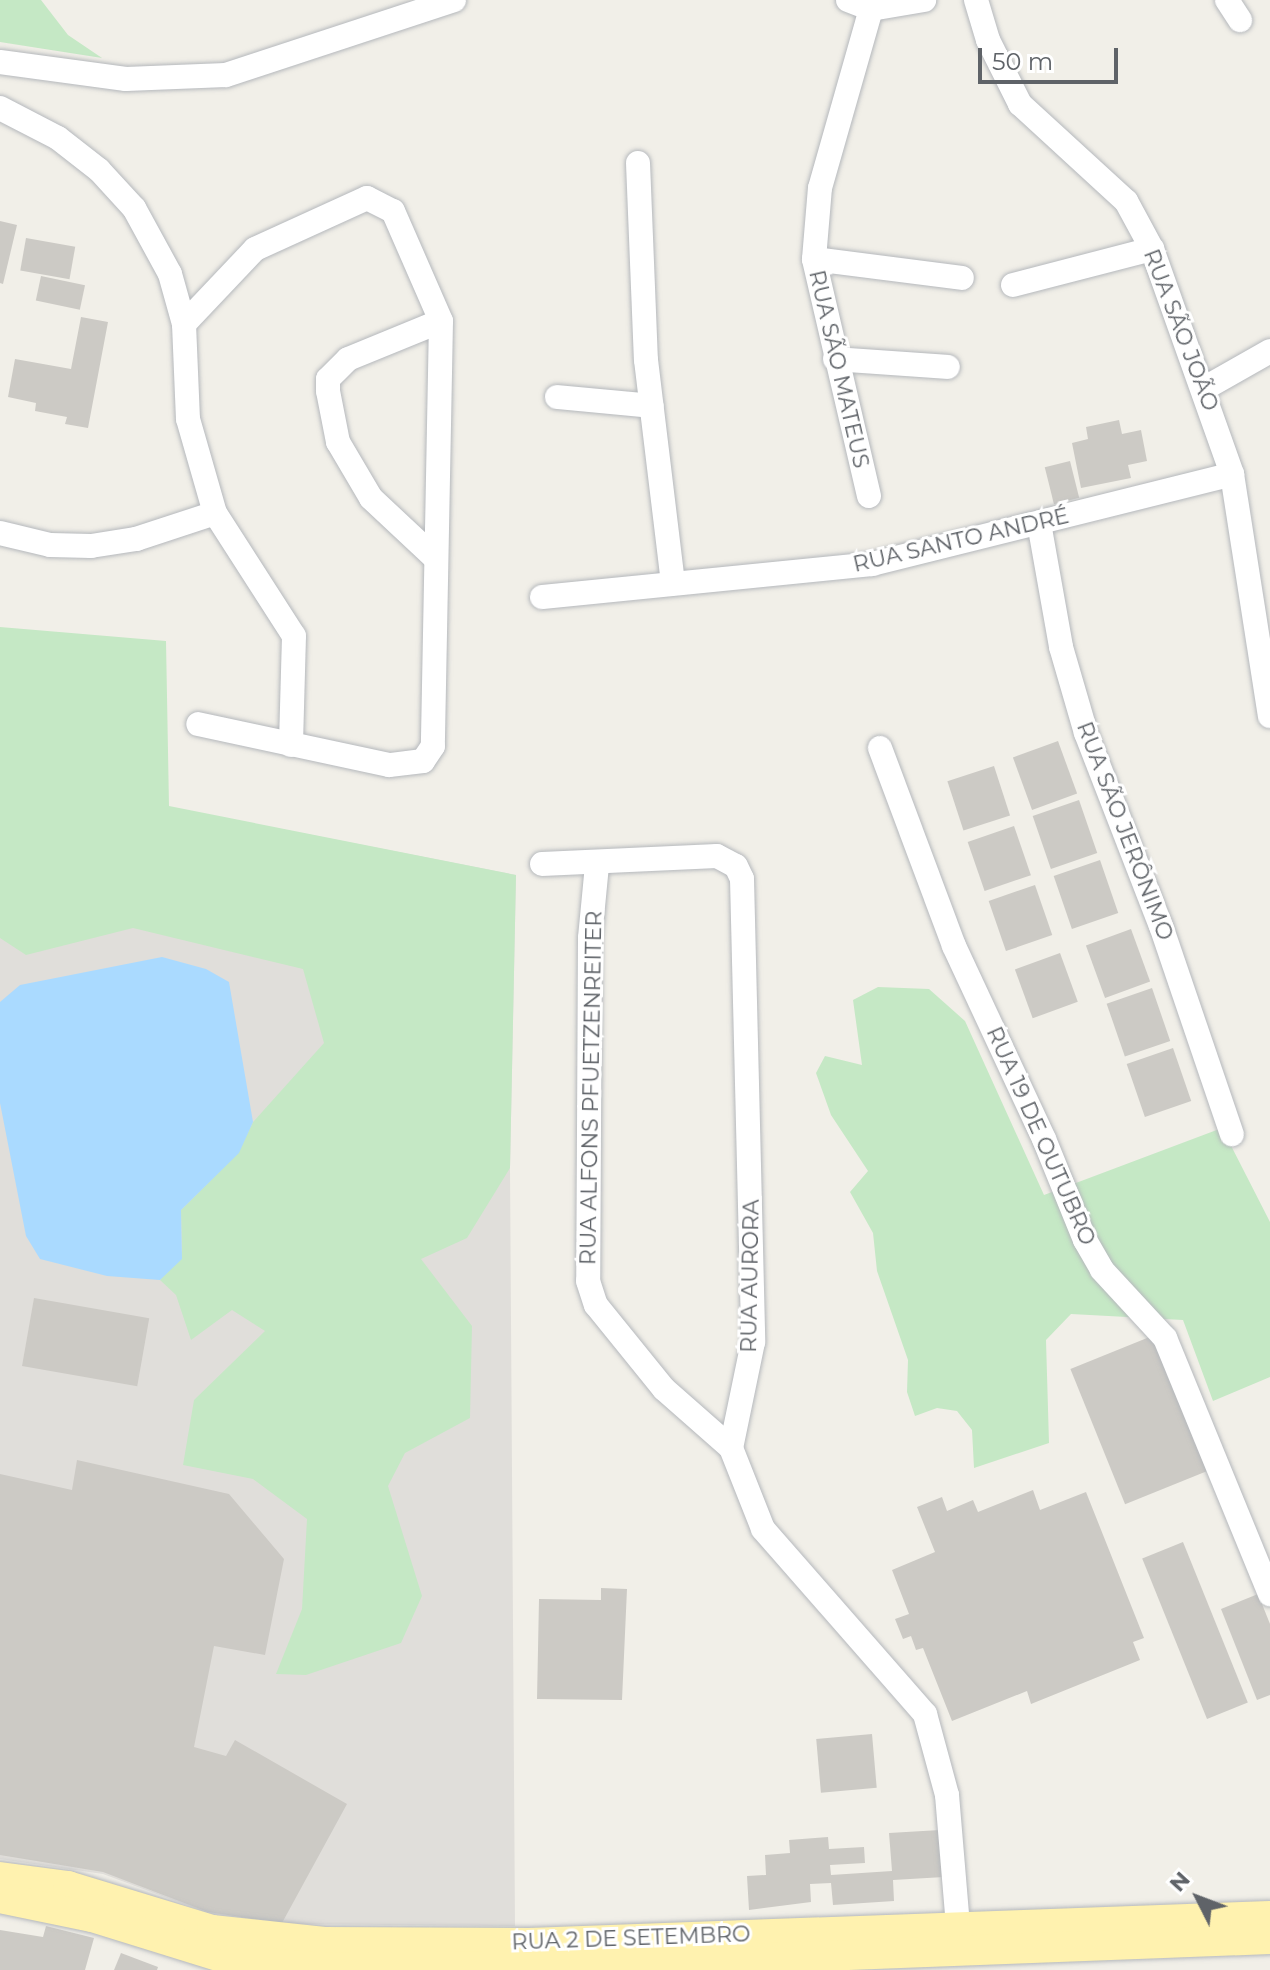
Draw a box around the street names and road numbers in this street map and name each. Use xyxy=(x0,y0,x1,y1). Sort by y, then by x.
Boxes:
street label: RUA SÃO JOÃO xyxy=(1138,245,1224,415)
street label: RUA SÃO MATEUS xyxy=(803,268,875,470)
street label: RUA SANTO ANDRÉ xyxy=(850,502,1072,578)
street label: RUA SÃO JERÔNIMO xyxy=(1071,718,1179,944)
street label: RUA ALFONS PFUETZENREITER xyxy=(575,911,607,1265)
street label: RUA 19 DE OUTUBRO xyxy=(981,1023,1101,1249)
street label: RUA AURORA xyxy=(735,1199,765,1353)
street label: RUA 2 DE SETEMBRO xyxy=(511,1921,751,1955)

